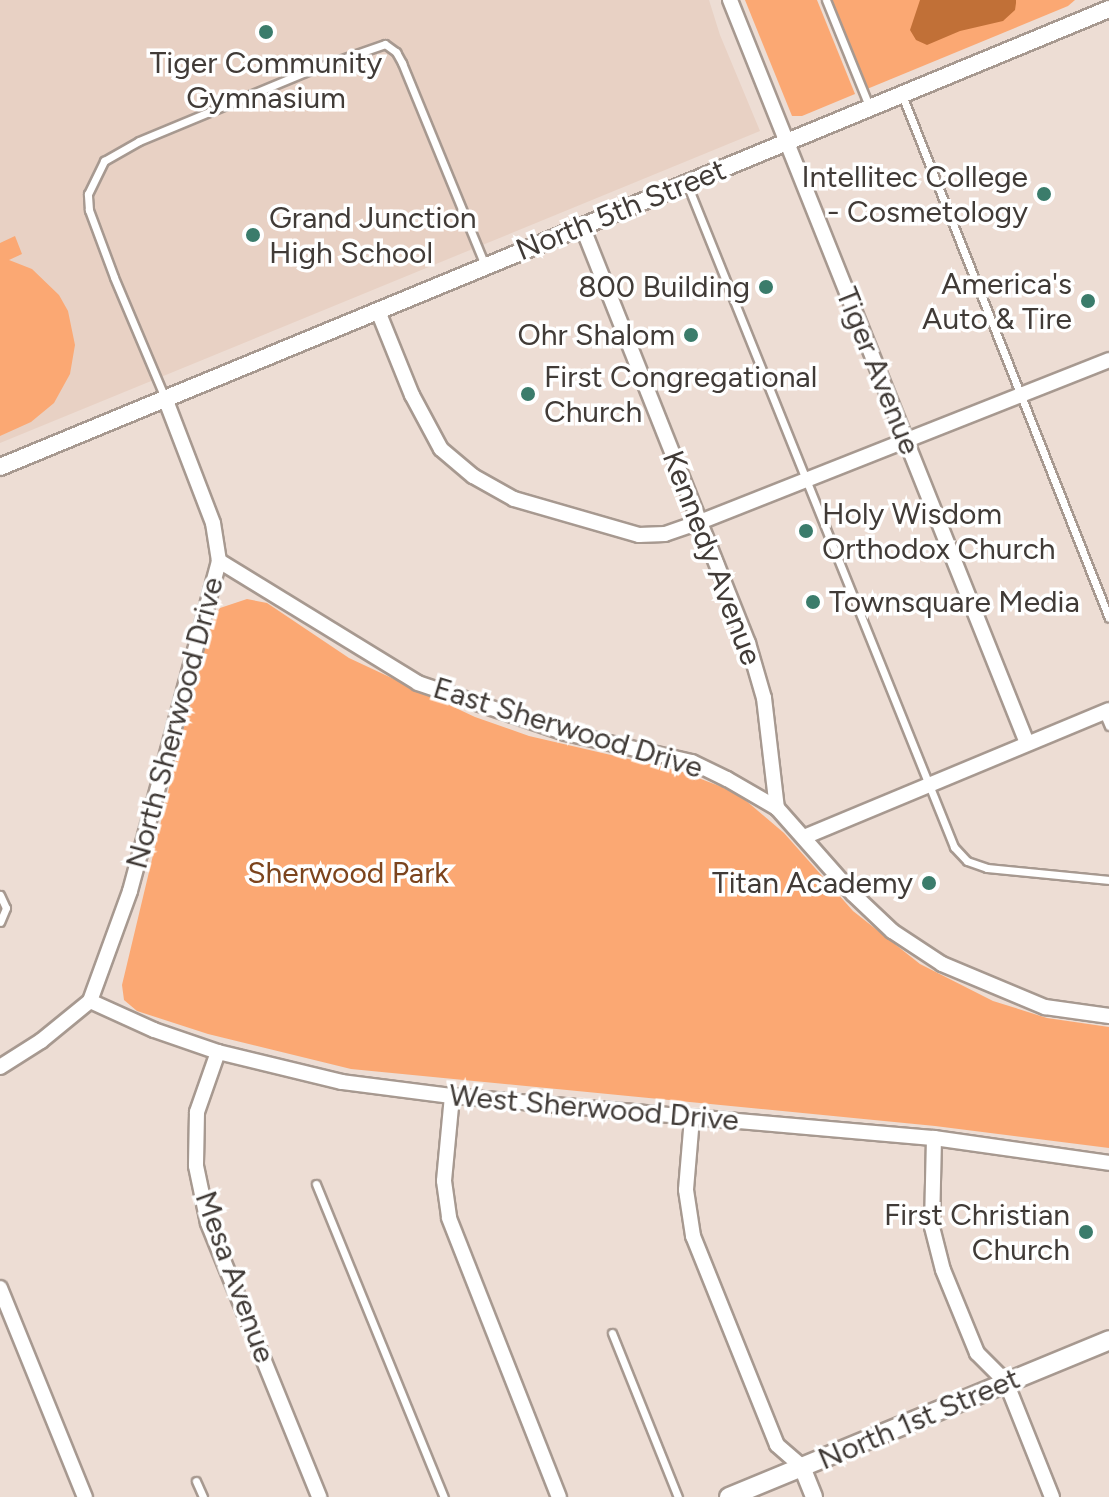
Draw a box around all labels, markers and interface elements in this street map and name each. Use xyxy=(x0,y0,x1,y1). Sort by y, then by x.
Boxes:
marker: Tiger Community Gymnasium xyxy=(257,23,275,41)
place label: Tiger Community Gymnasium xyxy=(150,45,382,116)
street label: North 5th Street xyxy=(511,152,731,268)
place label: Intellitec College - Cosmetology xyxy=(801,159,1028,230)
marker: Intellitec College - Cosmetology xyxy=(1035,185,1053,203)
place label: Grand Junction High School xyxy=(269,200,477,270)
marker: Grand Junction High School xyxy=(244,226,262,244)
place label: America's Auto & Tire xyxy=(922,266,1072,336)
place label: 800 Building xyxy=(578,269,750,305)
marker: 800 Building xyxy=(757,278,775,296)
street label: Tiger Avenue xyxy=(828,282,928,460)
marker: America's Auto & Tire xyxy=(1079,292,1097,310)
place label: Ohr Shalom xyxy=(517,317,675,353)
marker: Ohr Shalom xyxy=(682,326,700,344)
place label: First Congregational Church xyxy=(544,359,817,430)
marker: First Congregational Church xyxy=(519,385,537,403)
street label: Kennedy Avenue xyxy=(655,446,769,670)
place label: Holy Wisdom Orthodox Church xyxy=(822,496,1056,566)
marker: Holy Wisdom Orthodox Church xyxy=(797,522,815,540)
street label: North Sherwood Drive xyxy=(119,573,231,873)
place label: Townsquare Media xyxy=(829,584,1080,620)
marker: Townsquare Media xyxy=(804,593,822,611)
street label: East Sherwood Drive xyxy=(429,670,707,786)
park label: Sherwood Park xyxy=(247,855,449,891)
place label: Titan Academy xyxy=(712,865,913,901)
marker: Titan Academy xyxy=(920,874,938,892)
street label: West Sherwood Drive xyxy=(448,1077,740,1139)
street label: Mesa Avenue xyxy=(187,1186,283,1368)
place label: First Christian Church xyxy=(884,1197,1070,1268)
marker: First Christian Church xyxy=(1077,1223,1095,1241)
street label: North 1st Street xyxy=(813,1360,1025,1478)

